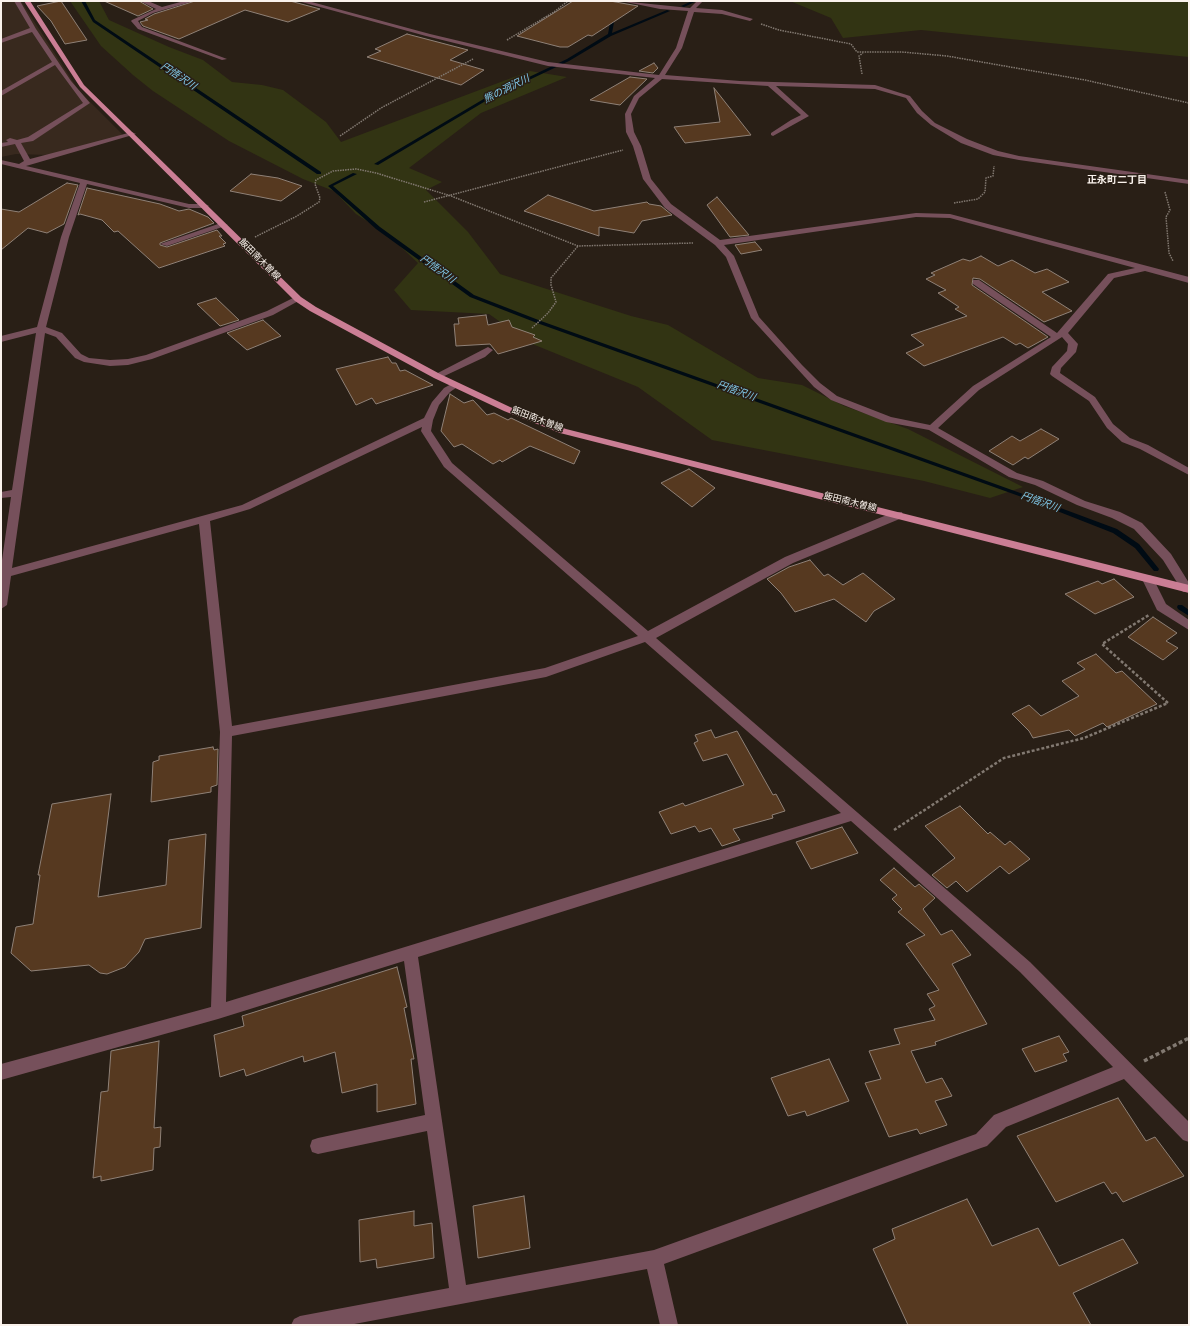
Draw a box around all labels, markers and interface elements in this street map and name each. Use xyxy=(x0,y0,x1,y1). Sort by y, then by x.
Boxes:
water label: 円悟沢川 xyxy=(158,61,198,93)
water label: 熊の洞沢川 xyxy=(482,73,532,107)
district label: 正永町二丁目 xyxy=(1087,175,1147,187)
street label: 飯田南木曽線 xyxy=(236,237,282,283)
water label: 円悟沢川 xyxy=(417,253,457,287)
water label: 円悟沢川 xyxy=(715,380,757,404)
street label: 飯田南木曽線 xyxy=(510,405,564,435)
street label: 飯田南木曽線 xyxy=(822,491,878,515)
water label: 円悟沢川 xyxy=(1019,491,1061,515)

